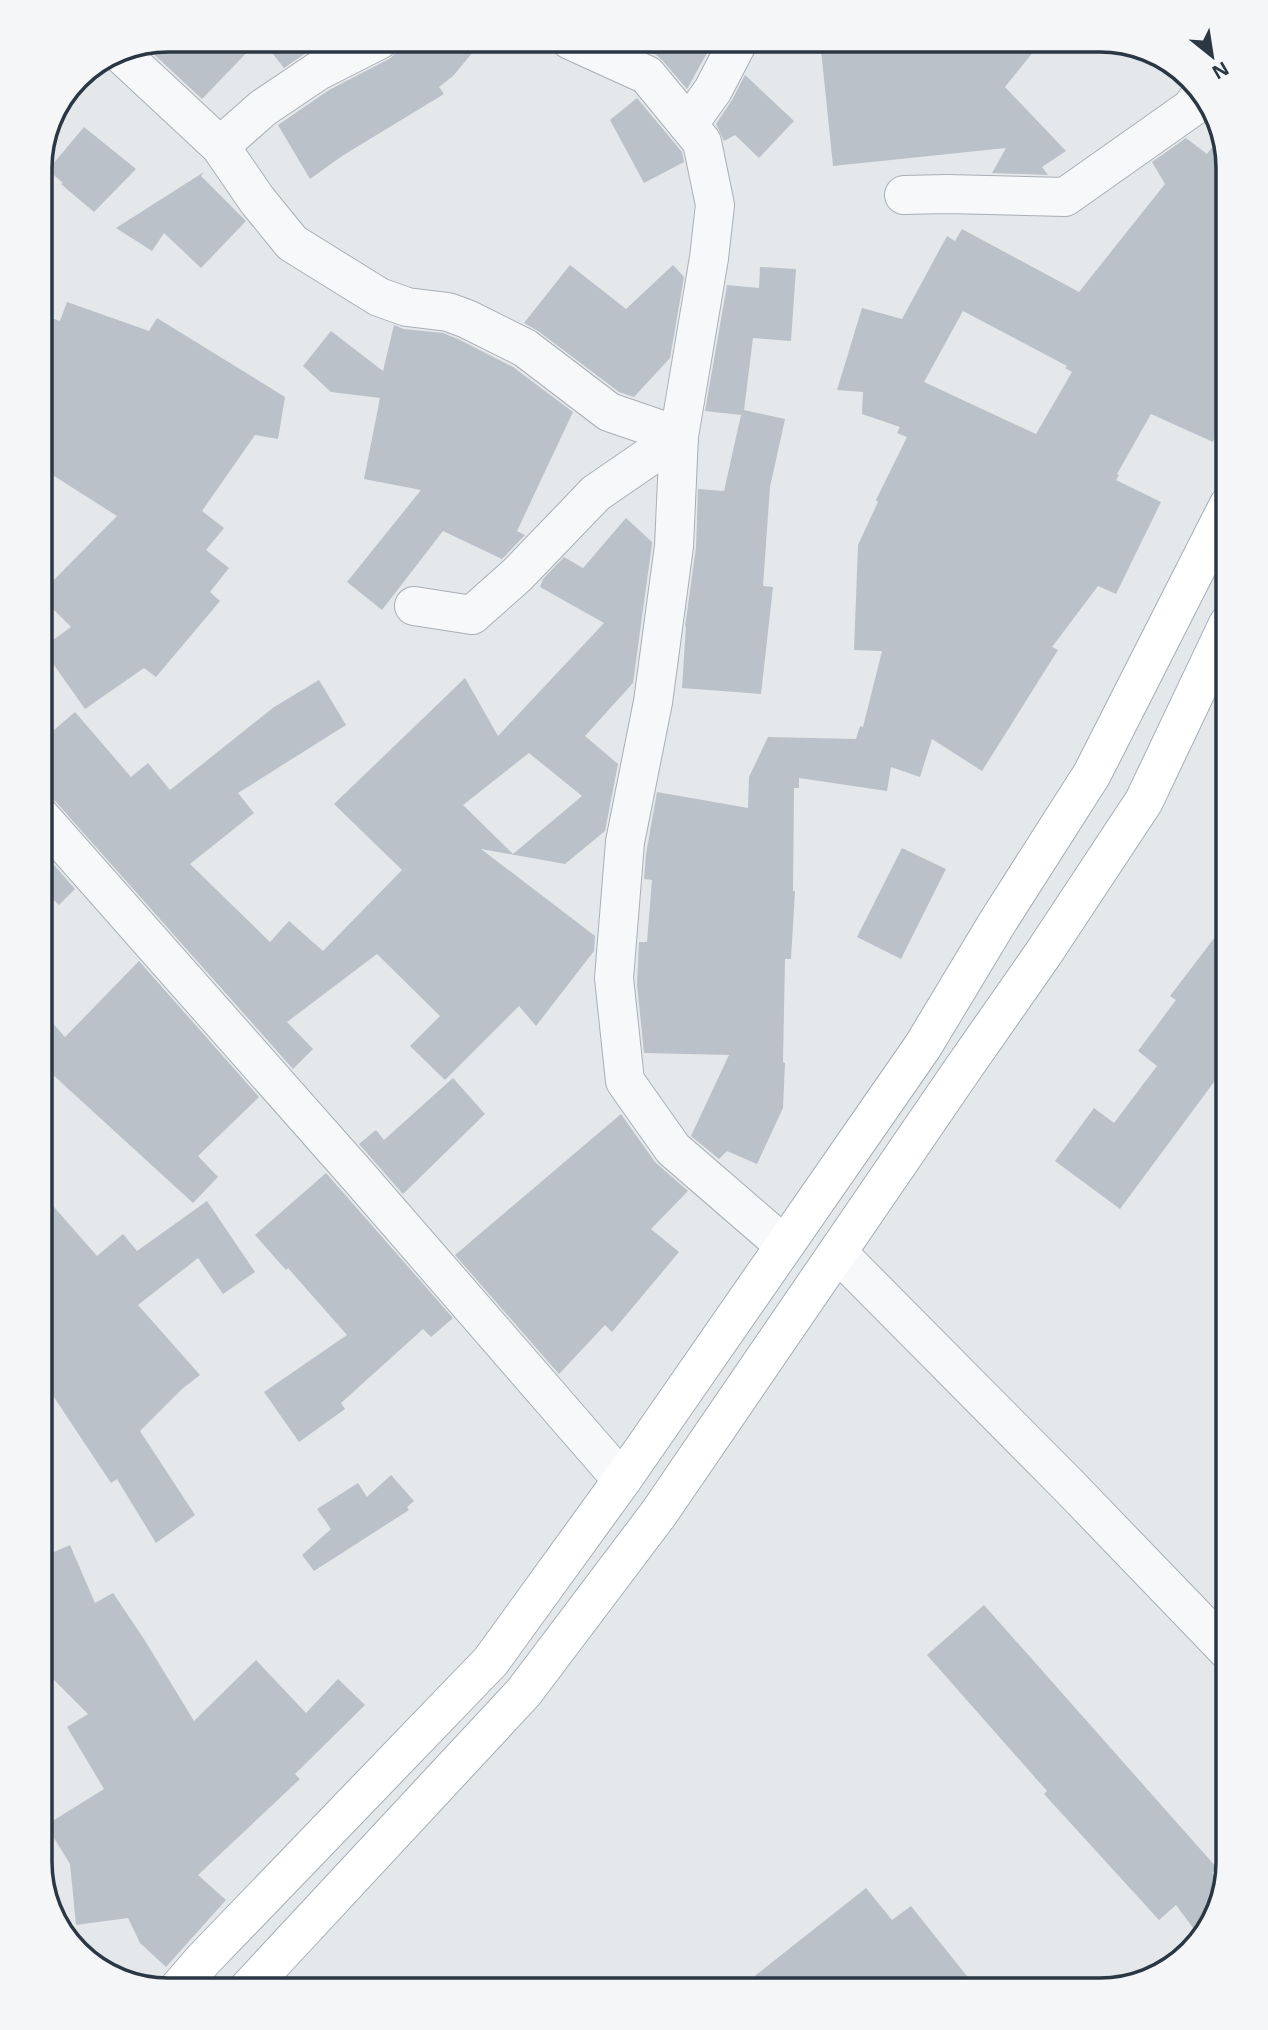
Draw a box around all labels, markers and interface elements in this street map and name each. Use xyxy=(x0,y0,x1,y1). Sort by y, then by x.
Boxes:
north arrow xyxy=(1177,21,1247,91)
text: N xyxy=(1207,56,1234,86)

